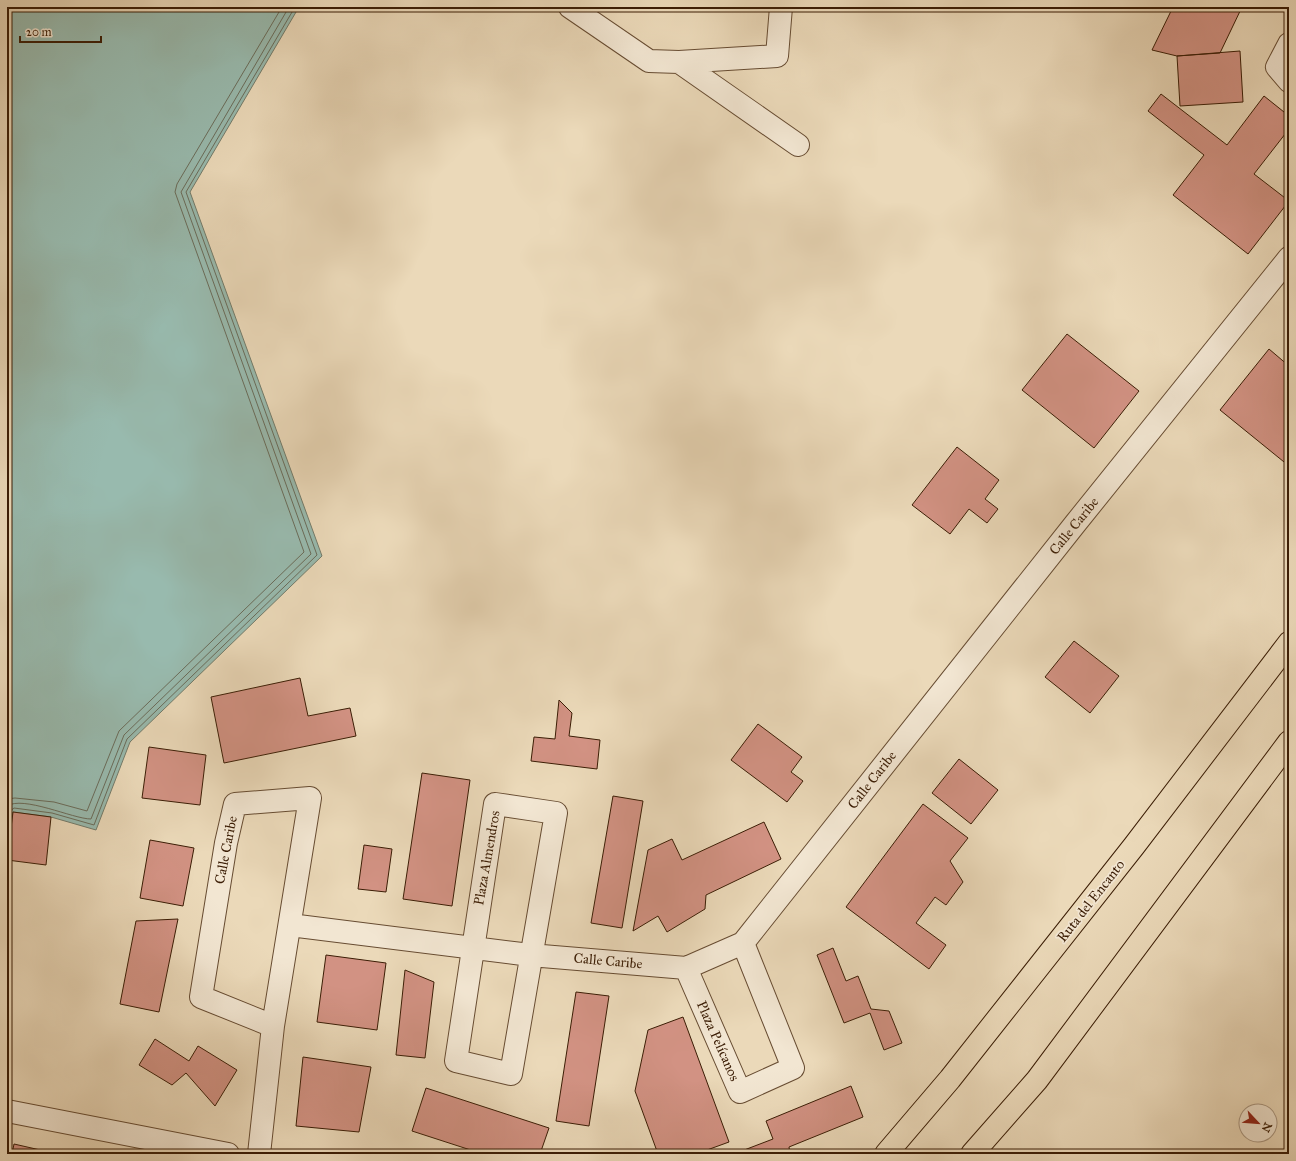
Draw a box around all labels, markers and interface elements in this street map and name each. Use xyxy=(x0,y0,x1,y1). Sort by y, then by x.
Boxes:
scale bar xyxy=(20,18,101,44)
text: 20 m xyxy=(26,25,52,39)
street label: Calle Caribe xyxy=(1046,494,1102,558)
street label: Calle Caribe xyxy=(844,747,900,812)
street label: Plaza Almendros xyxy=(470,809,504,907)
street label: Calle Caribe xyxy=(211,814,241,885)
street label: Ruta del Encanto xyxy=(1054,856,1128,946)
street label: Calle Caribe xyxy=(573,950,643,972)
street label: Plaza Pelícanos xyxy=(693,998,743,1084)
north arrow xyxy=(1238,1103,1278,1143)
text: N xyxy=(1258,1120,1274,1135)

